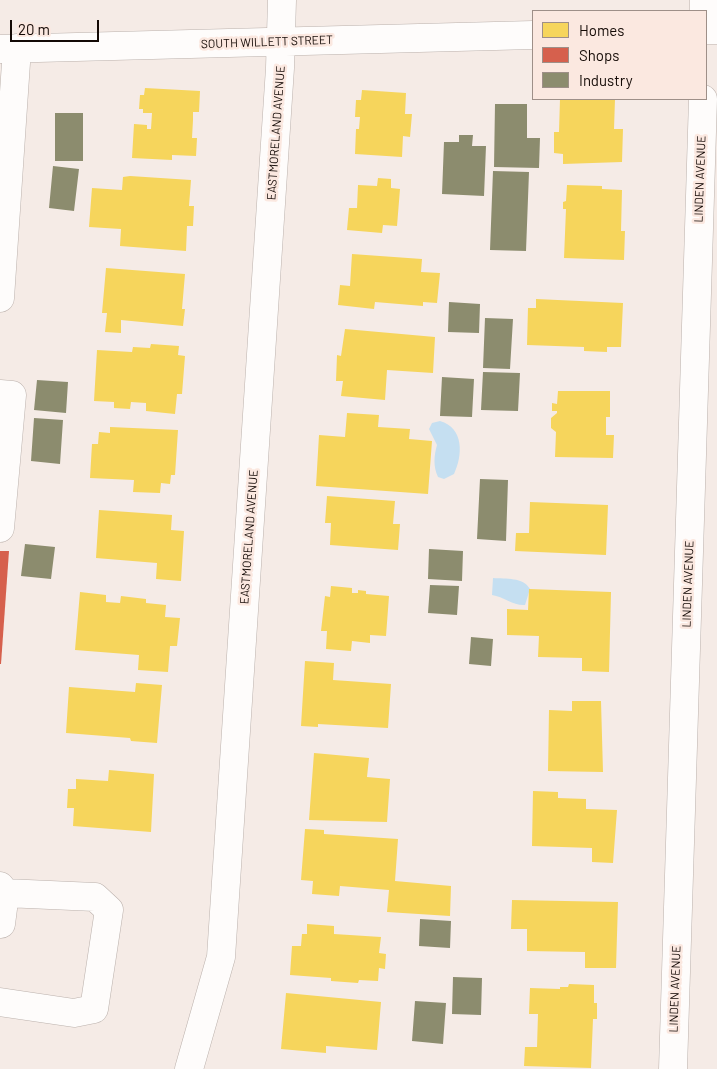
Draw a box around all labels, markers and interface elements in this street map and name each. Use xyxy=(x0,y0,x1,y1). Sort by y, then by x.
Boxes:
scale bar xyxy=(12,10,101,42)
legend xyxy=(532,10,707,100)
text: 20 m xyxy=(18,20,50,38)
text: Homes xyxy=(579,21,624,39)
street label: SOUTH WILLETT STREET xyxy=(201,32,333,52)
text: Shops xyxy=(579,46,619,64)
street label: EASTMORELAND AVENUE xyxy=(264,65,288,201)
text: Industry xyxy=(579,71,633,89)
street label: LINDEN AVENUE xyxy=(691,135,709,223)
street label: EASTMORELAND AVENUE xyxy=(237,469,261,605)
street label: LINDEN AVENUE xyxy=(679,540,697,628)
street label: LINDEN AVENUE xyxy=(666,945,684,1033)

